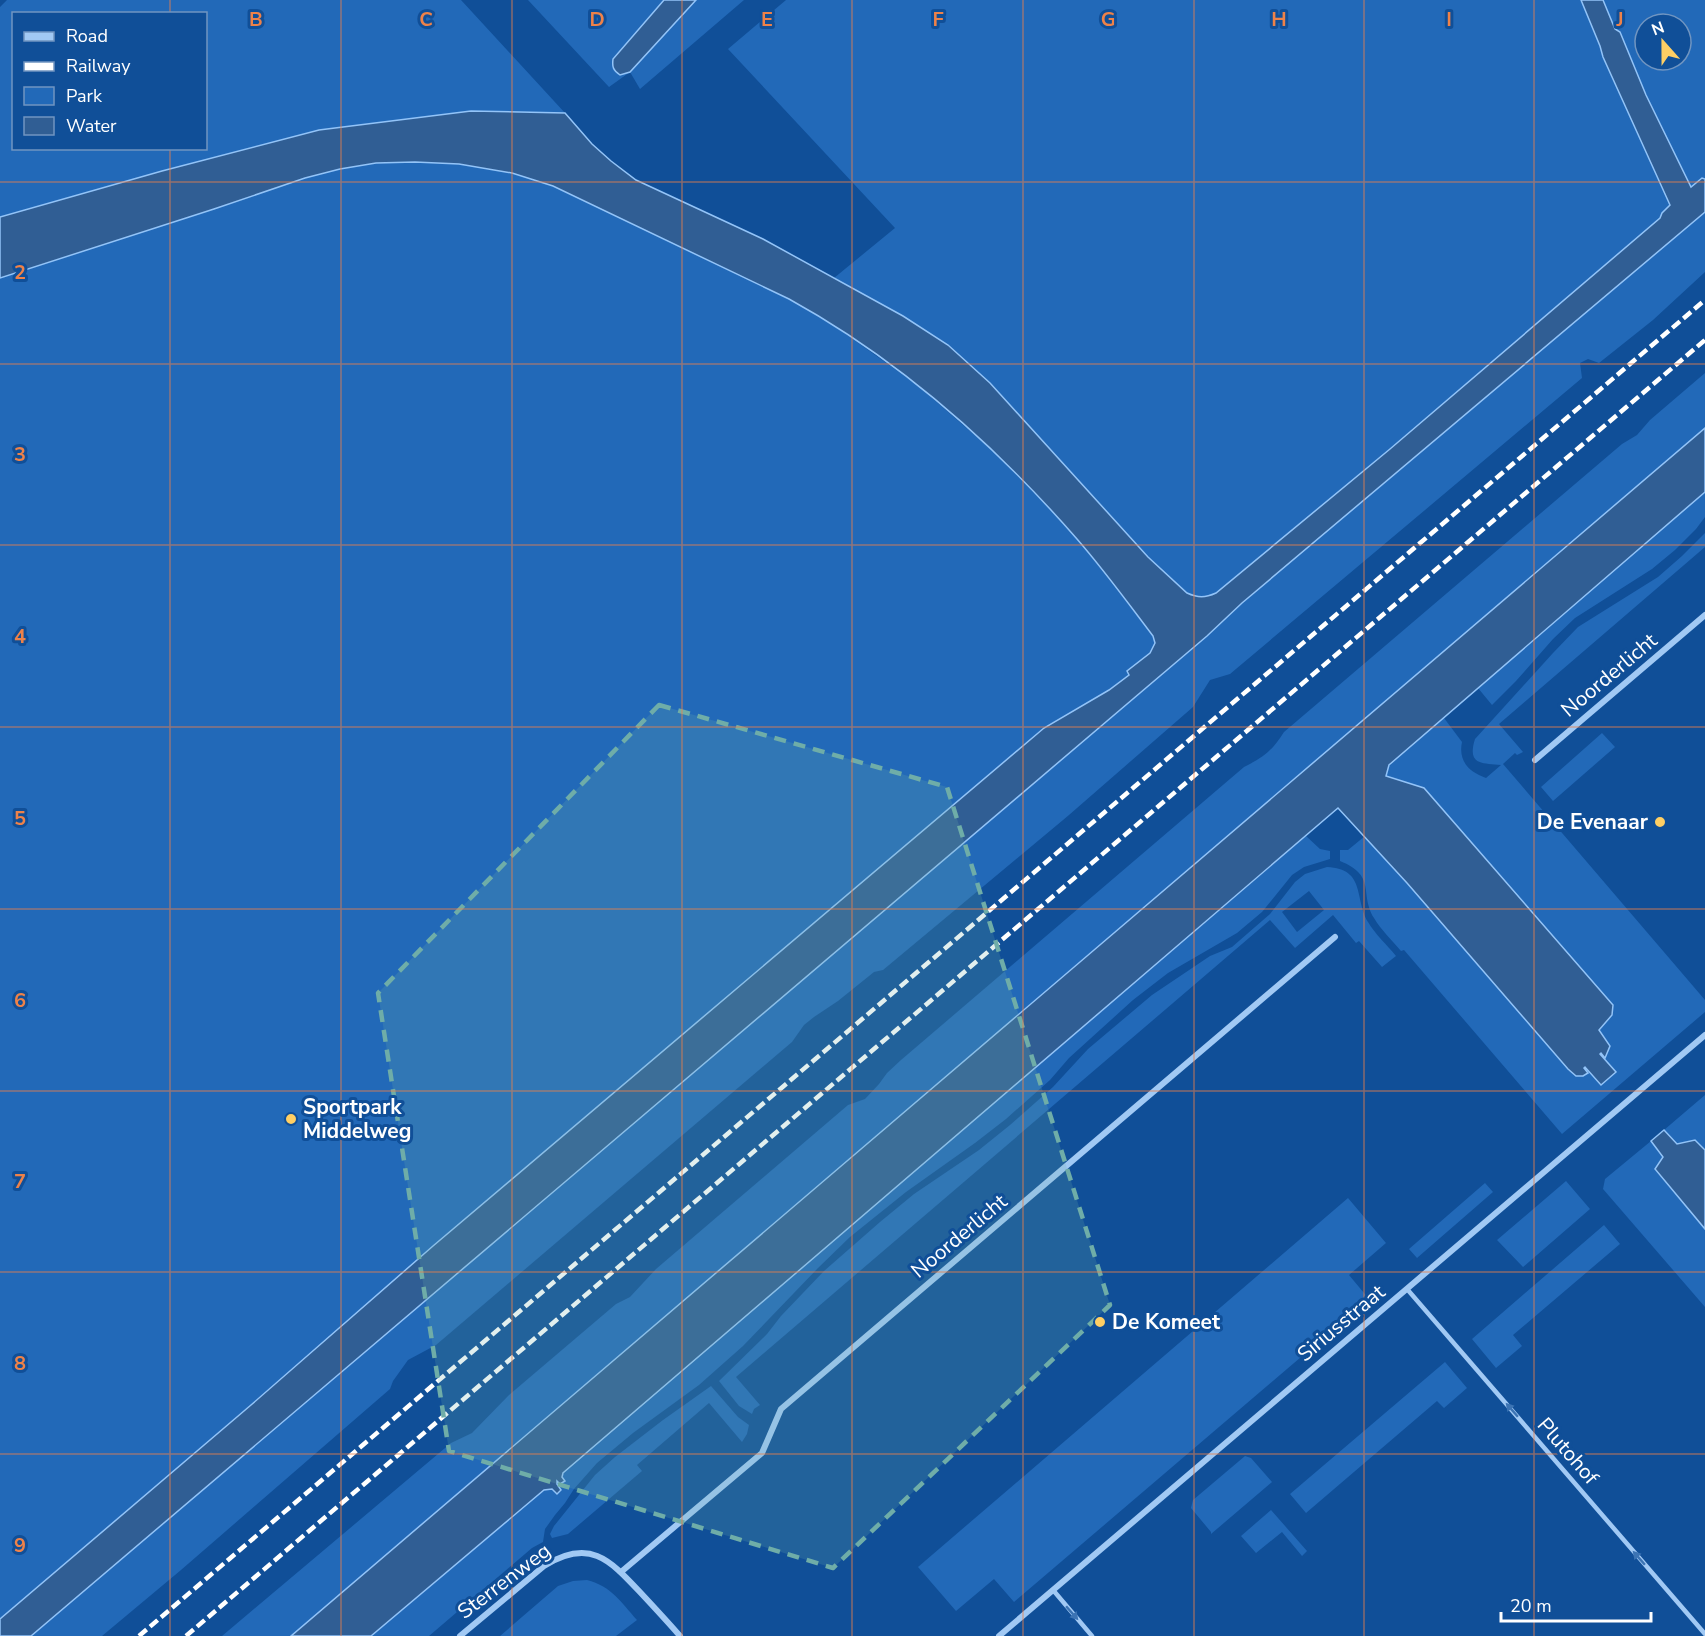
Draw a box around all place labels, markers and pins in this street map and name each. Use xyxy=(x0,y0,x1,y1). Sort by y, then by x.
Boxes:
place label: De Evenaar xyxy=(1537,808,1649,836)
marker: De Evenaar xyxy=(1653,815,1667,829)
place label: Sportpark Middelweg xyxy=(303,1093,411,1145)
marker: Sportpark Middelweg xyxy=(284,1112,298,1126)
place label: De Komeet xyxy=(1112,1308,1221,1336)
marker: De Komeet xyxy=(1093,1315,1107,1329)

